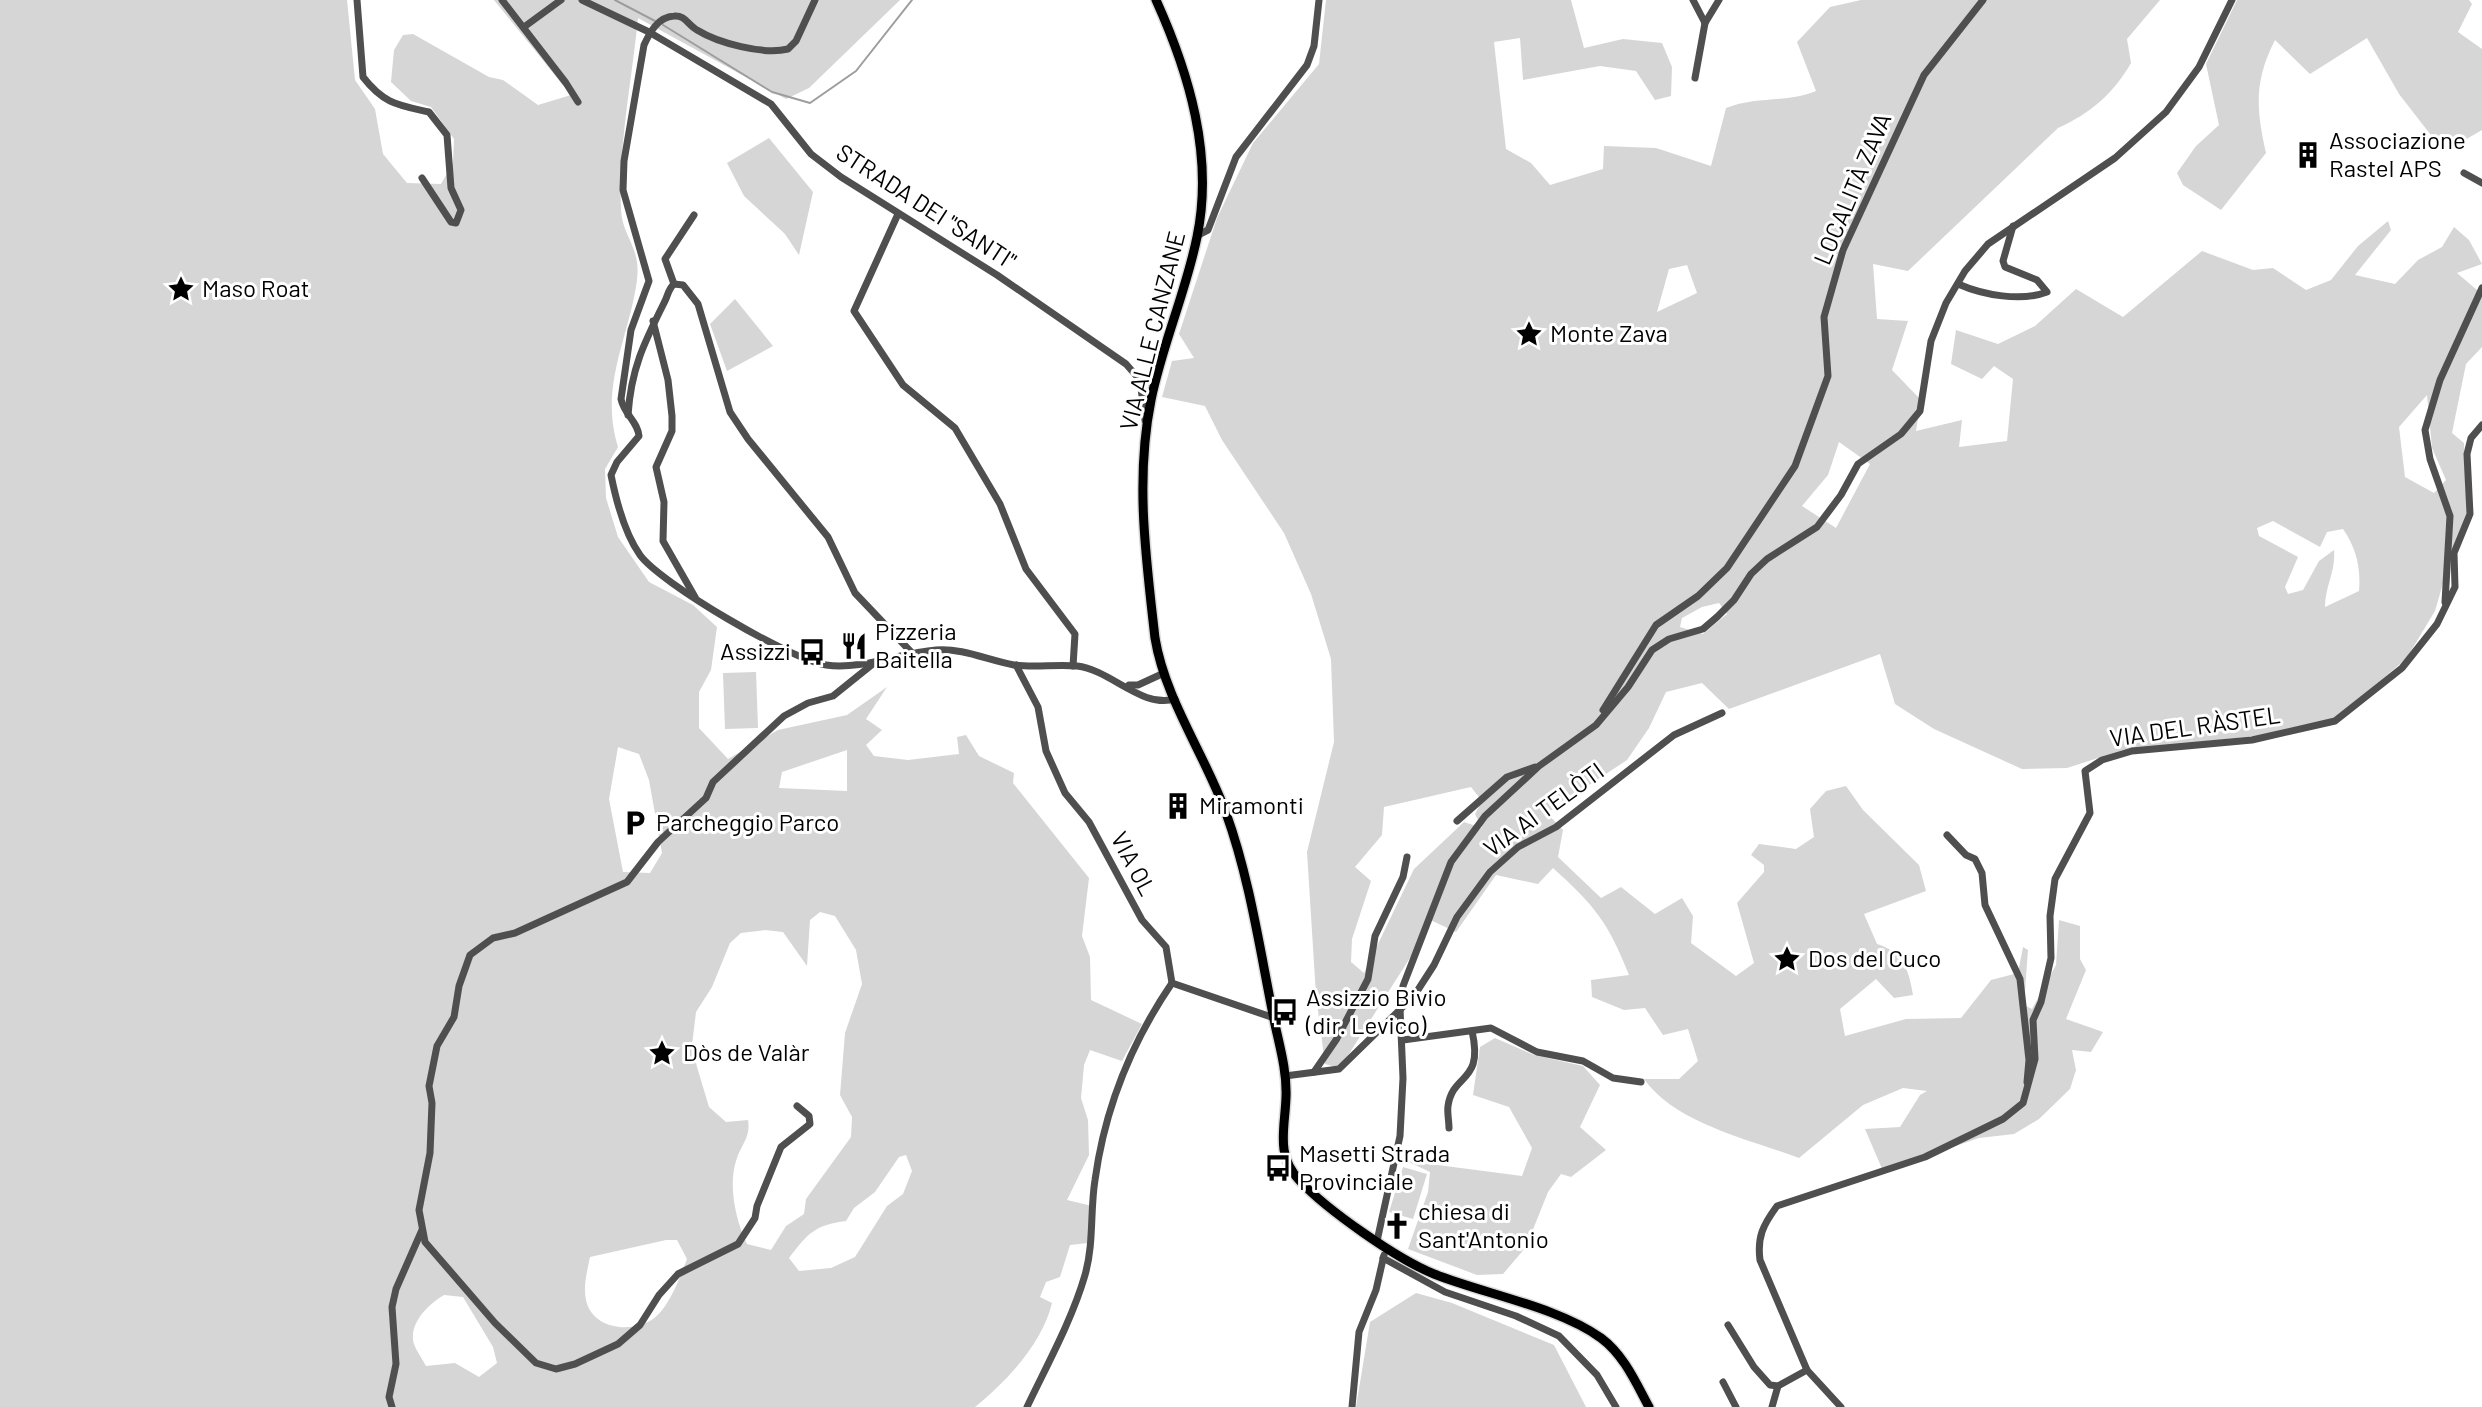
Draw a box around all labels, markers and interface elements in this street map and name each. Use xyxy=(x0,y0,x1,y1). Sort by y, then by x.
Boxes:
street label: LOCALITÀ ZAVA xyxy=(1807,108,1897,269)
place label: Associazione Rastel APS xyxy=(2329,125,2466,182)
street label: STRADA DEI "SANTI" xyxy=(831,137,1022,275)
building icon: Associazione Rastel APS xyxy=(2293,140,2323,170)
street label: VIA ALLE CANZANE xyxy=(1113,228,1190,433)
place label: Maso Roat xyxy=(202,273,309,302)
place icon: Maso Roat xyxy=(166,274,196,304)
place label: Monte Zava xyxy=(1550,318,1668,347)
place icon: Monte Zava xyxy=(1514,319,1544,349)
place label: Pizzeria Baitella xyxy=(875,616,957,673)
restaurant icon: Pizzeria Baitella xyxy=(839,631,869,661)
place label: Assizzi xyxy=(720,636,791,665)
bus stop icon: Assizzi xyxy=(797,637,827,667)
street label: VIA DEL RÀSTEL xyxy=(2108,699,2282,752)
street label: VIA AI TELÒTI xyxy=(1477,755,1609,862)
place label: Miramonti xyxy=(1199,790,1304,819)
building icon: Miramonti xyxy=(1163,791,1193,821)
place label: Parcheggio Parco xyxy=(656,807,839,836)
parking icon: Parcheggio Parco xyxy=(620,808,650,838)
street label: VIA OL xyxy=(1105,826,1163,900)
place label: Dos del Cuco xyxy=(1808,943,1941,972)
place icon: Dos del Cuco xyxy=(1772,944,1802,974)
place label: Assizzio Bivio (dir. Levico) xyxy=(1305,982,1447,1039)
bus stop icon: Assizzio Bivio (dir. Levico) xyxy=(1270,997,1300,1027)
place label: Dòs de Valàr xyxy=(683,1037,810,1066)
place icon: Dòs de Valàr xyxy=(647,1038,677,1068)
place label: Masetti Strada Provinciale xyxy=(1299,1138,1450,1195)
bus stop icon: Masetti Strada Provinciale xyxy=(1263,1153,1293,1183)
place label: chiesa di Sant'Antonio xyxy=(1418,1196,1549,1253)
church icon: chiesa di Sant'Antonio xyxy=(1382,1211,1412,1241)

